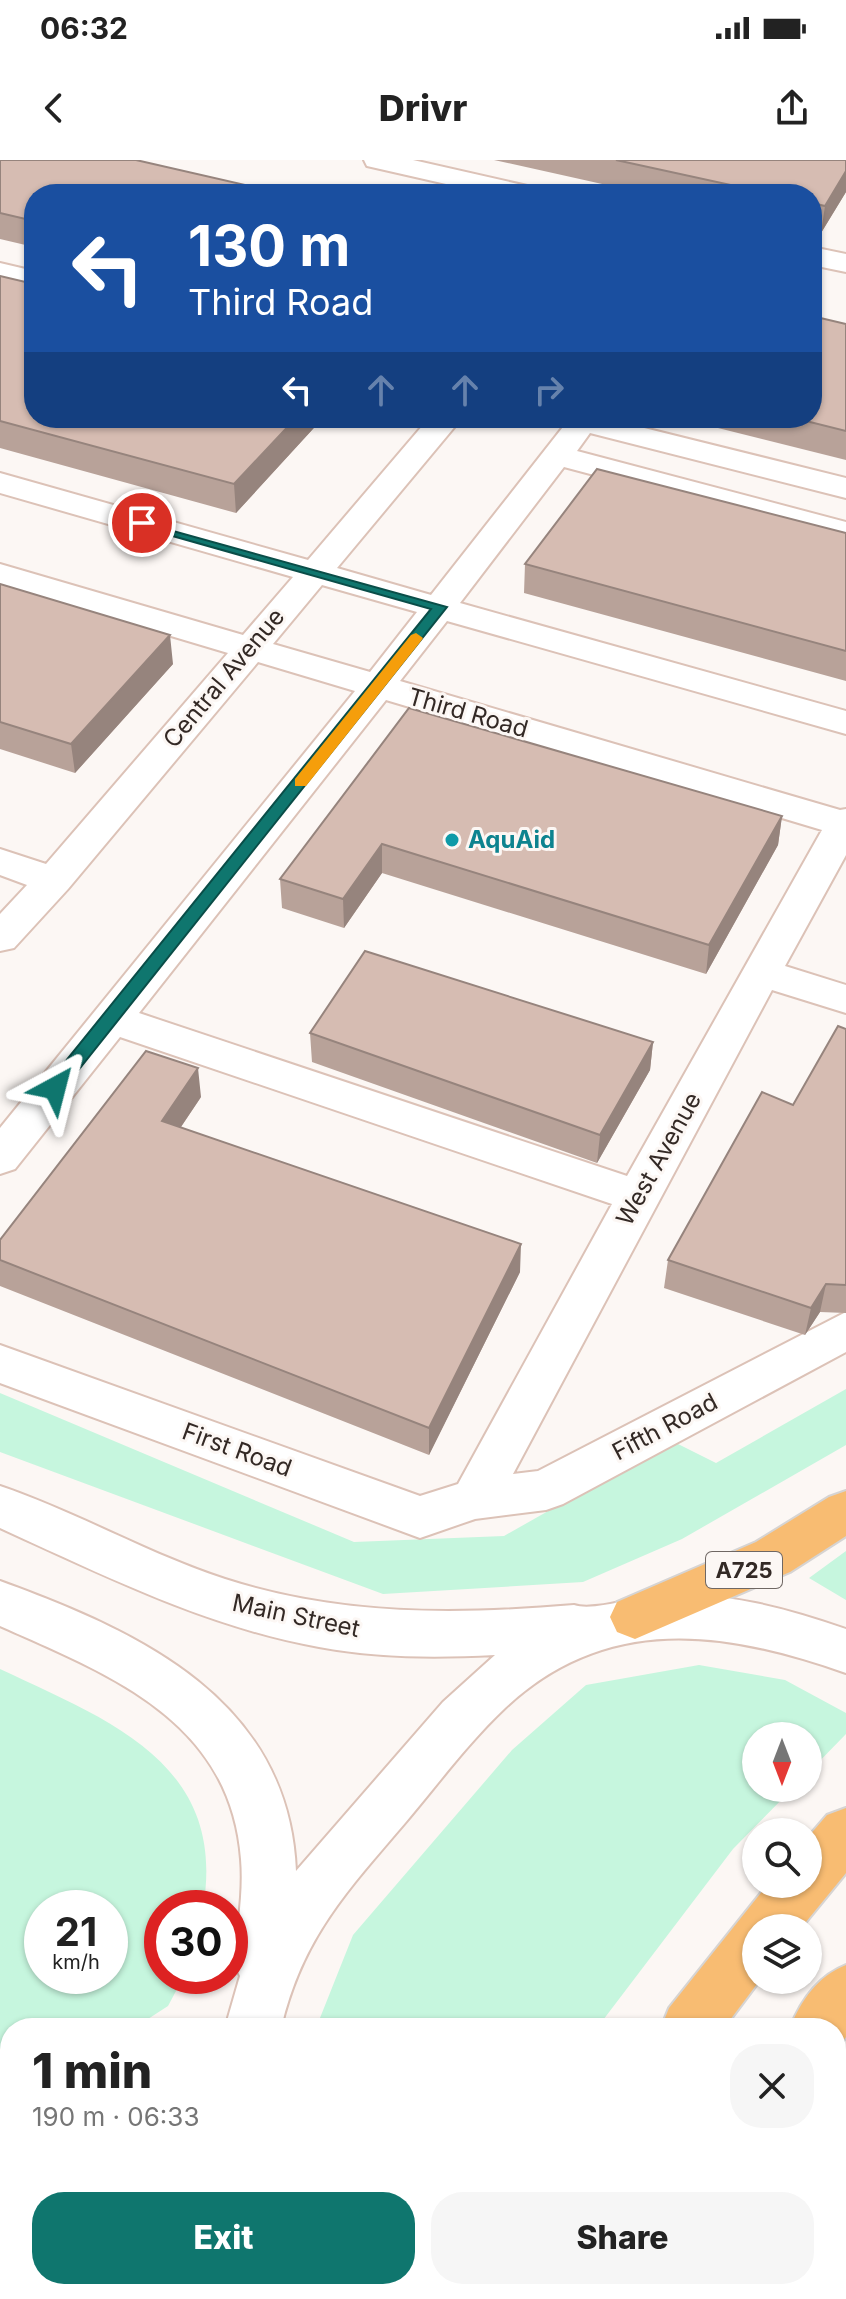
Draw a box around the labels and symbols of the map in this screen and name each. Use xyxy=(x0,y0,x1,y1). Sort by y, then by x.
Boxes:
pin xyxy=(108,489,176,557)
street label: Central Avenue xyxy=(157,602,290,753)
street label: Third Road xyxy=(405,682,531,743)
place label: AquAid xyxy=(468,825,555,854)
marker: AquAid xyxy=(443,831,461,849)
position arrow xyxy=(13,1046,97,1130)
street label: West Avenue xyxy=(610,1087,707,1231)
street label: Fifth Road xyxy=(607,1387,722,1466)
street label: First Road xyxy=(179,1416,296,1483)
road number: A725 xyxy=(706,1552,782,1588)
street label: Main Street xyxy=(230,1588,363,1643)
north arrow xyxy=(742,1722,822,1802)
speed limit sign: 30 xyxy=(144,1890,248,1994)

